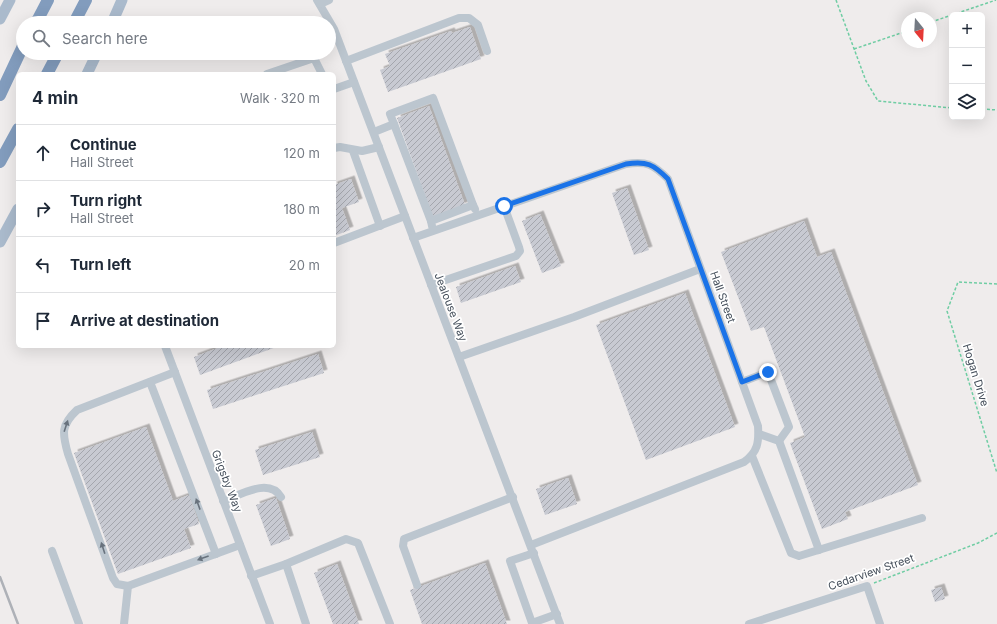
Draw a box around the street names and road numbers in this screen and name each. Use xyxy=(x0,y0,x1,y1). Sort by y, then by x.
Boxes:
street label: Hall Street xyxy=(707,269,739,325)
street label: Jealouse Way xyxy=(431,271,471,343)
street label: Hogan Drive xyxy=(960,342,992,408)
street label: Grigsby Way xyxy=(209,448,245,514)
street label: Cedarview Street xyxy=(826,551,916,593)

